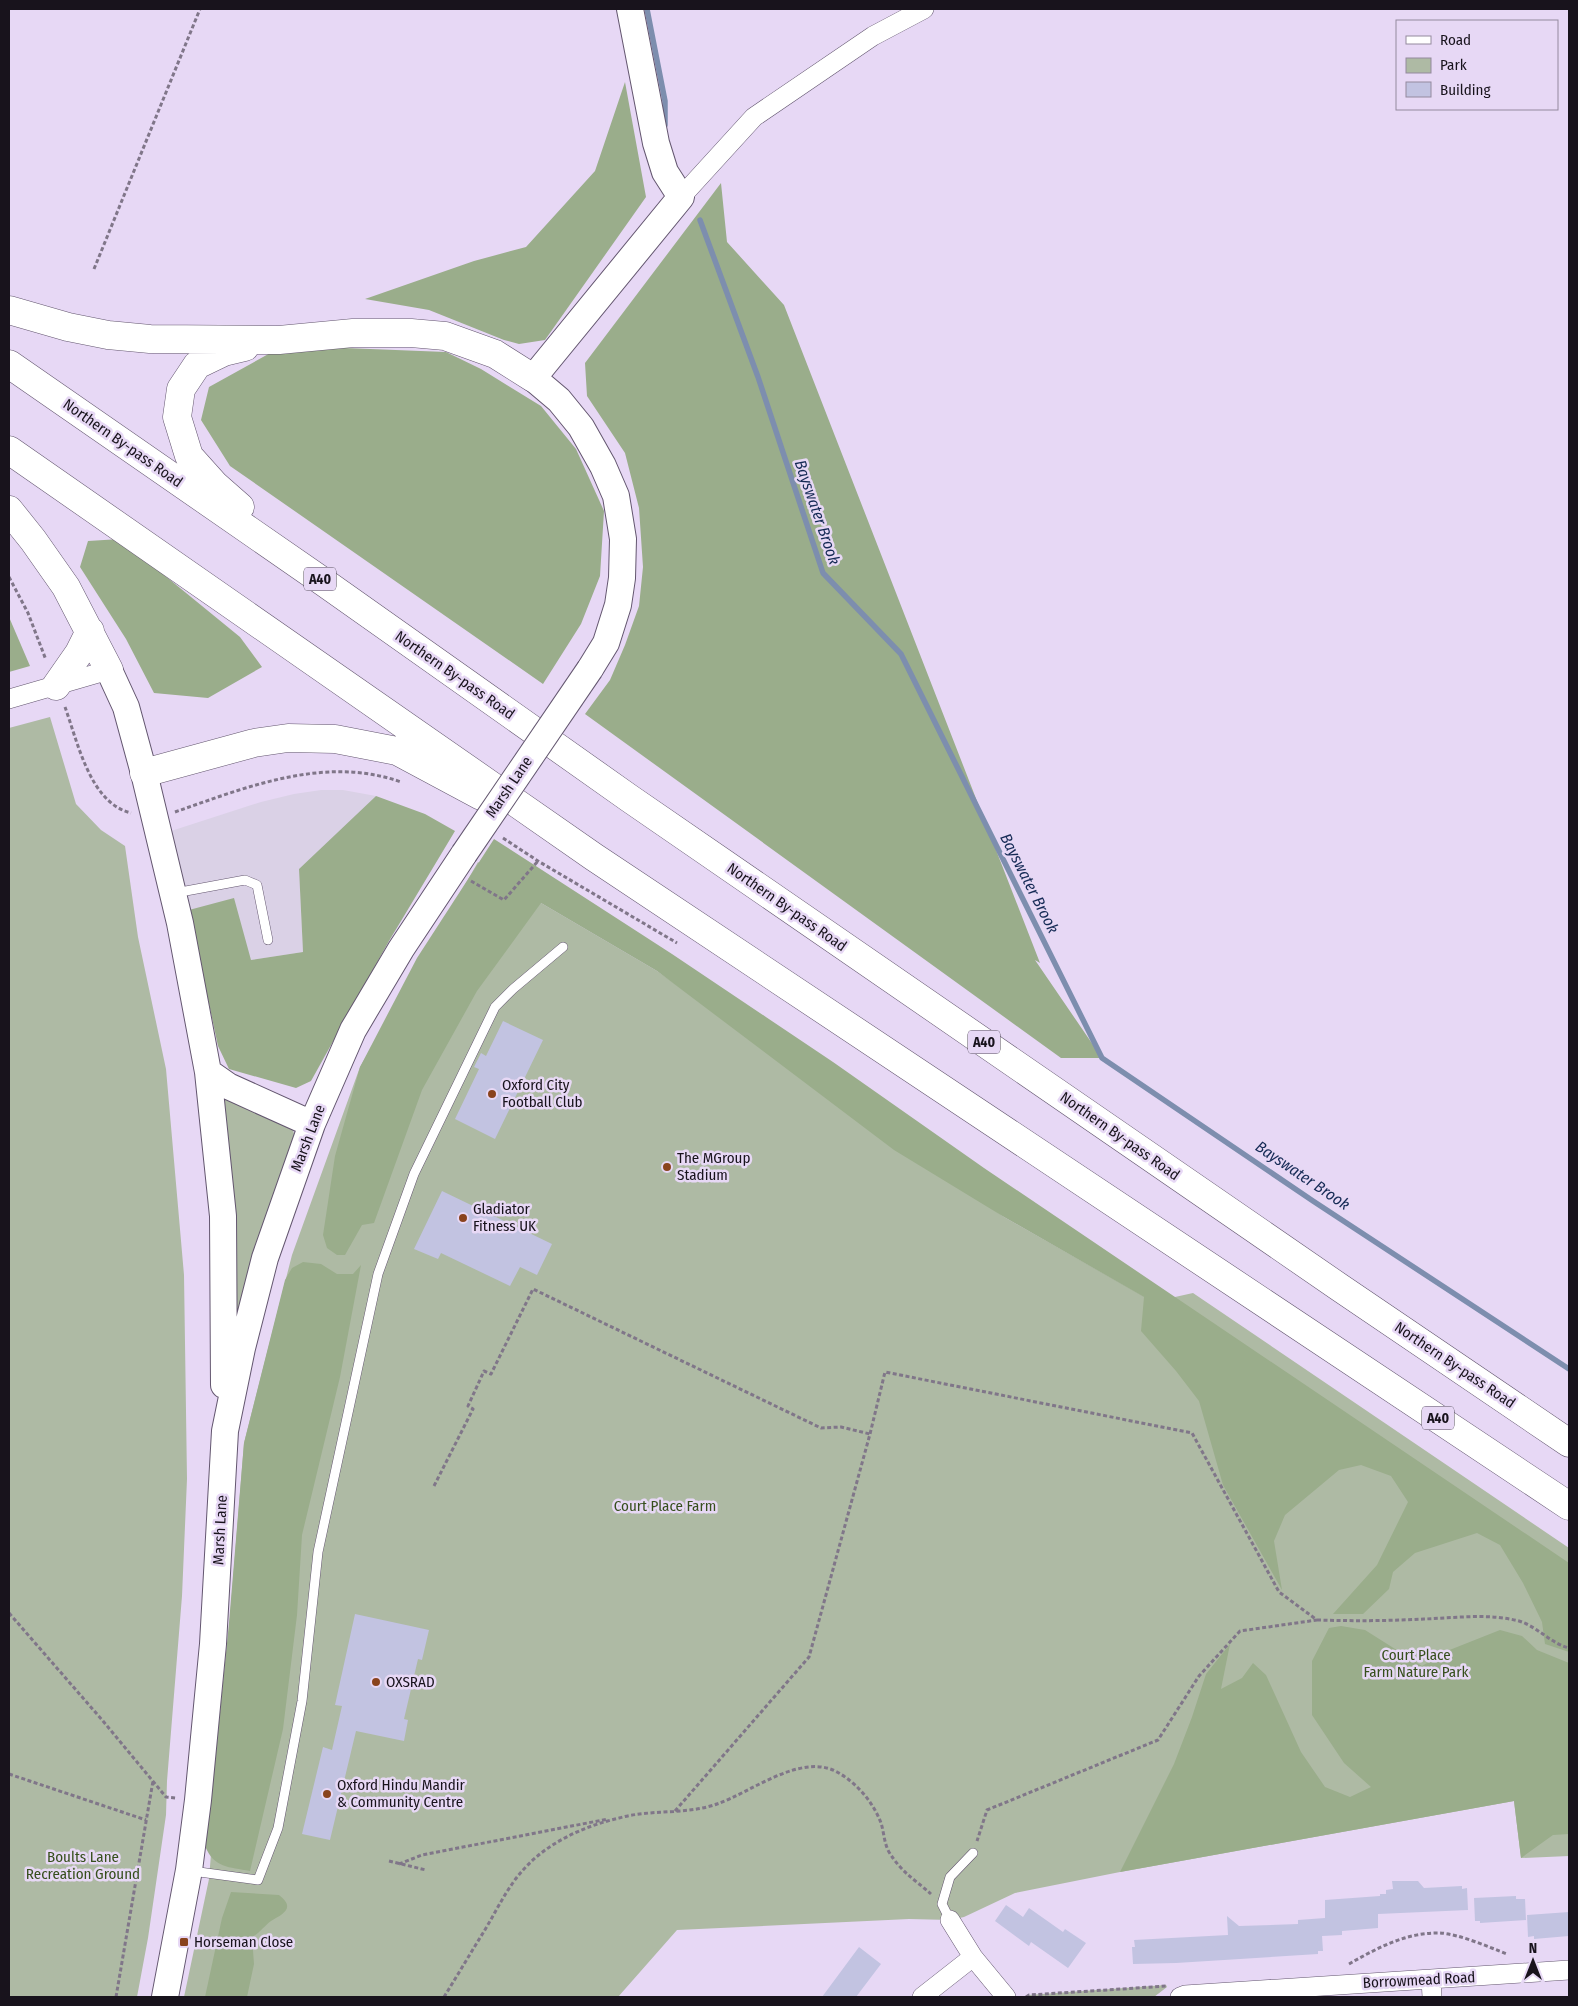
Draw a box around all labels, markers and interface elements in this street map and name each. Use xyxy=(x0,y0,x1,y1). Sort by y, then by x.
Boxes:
legend xyxy=(1396,20,1558,110)
text: Road xyxy=(1440,31,1471,49)
text: Park xyxy=(1440,56,1467,74)
text: Building xyxy=(1440,81,1491,99)
street label: Northern By-pass Road xyxy=(60,395,186,491)
water label: Bayswater Brook xyxy=(791,457,844,567)
road number: A40 xyxy=(304,568,336,590)
street label: Northern By-pass Road xyxy=(392,627,518,723)
street label: Marsh Lane xyxy=(482,753,536,821)
water label: Bayswater Brook xyxy=(996,830,1063,936)
street label: Northern By-pass Road xyxy=(724,859,850,955)
road number: A40 xyxy=(968,1030,1000,1054)
place label: Oxford City Football Club xyxy=(502,1076,582,1111)
marker: Oxford City Football Club xyxy=(486,1088,498,1100)
street label: Northern By-pass Road xyxy=(1057,1088,1183,1184)
street label: Marsh Lane xyxy=(287,1102,329,1174)
water label: Bayswater Brook xyxy=(1252,1137,1354,1214)
place label: The MGroup Stadium xyxy=(677,1149,750,1184)
marker: The MGroup Stadium xyxy=(661,1161,673,1173)
place label: Gladiator Fitness UK xyxy=(473,1200,536,1235)
marker: Gladiator Fitness UK xyxy=(457,1212,469,1224)
street label: Northern By-pass Road xyxy=(1391,1318,1519,1412)
road number: A40 xyxy=(1422,1406,1454,1430)
street label: Marsh Lane xyxy=(209,1495,231,1565)
park label: Court Place Farm xyxy=(614,1497,716,1515)
park label: Court Place Farm Nature Park xyxy=(1364,1646,1468,1681)
place label: OXSRAD xyxy=(386,1673,435,1691)
marker: OXSRAD xyxy=(370,1676,382,1688)
place label: Oxford Hindu Mandir & Community Centre xyxy=(337,1776,465,1811)
marker: Oxford Hindu Mandir & Community Centre xyxy=(321,1788,333,1800)
park label: Boults Lane Recreation Ground xyxy=(26,1848,140,1883)
place label: Horseman Close xyxy=(194,1933,293,1951)
marker: Horseman Close xyxy=(178,1936,190,1948)
north arrow xyxy=(1508,1936,1558,1986)
text: N xyxy=(1529,1940,1537,1957)
street label: Borrowmead Road xyxy=(1362,1968,1476,1992)

